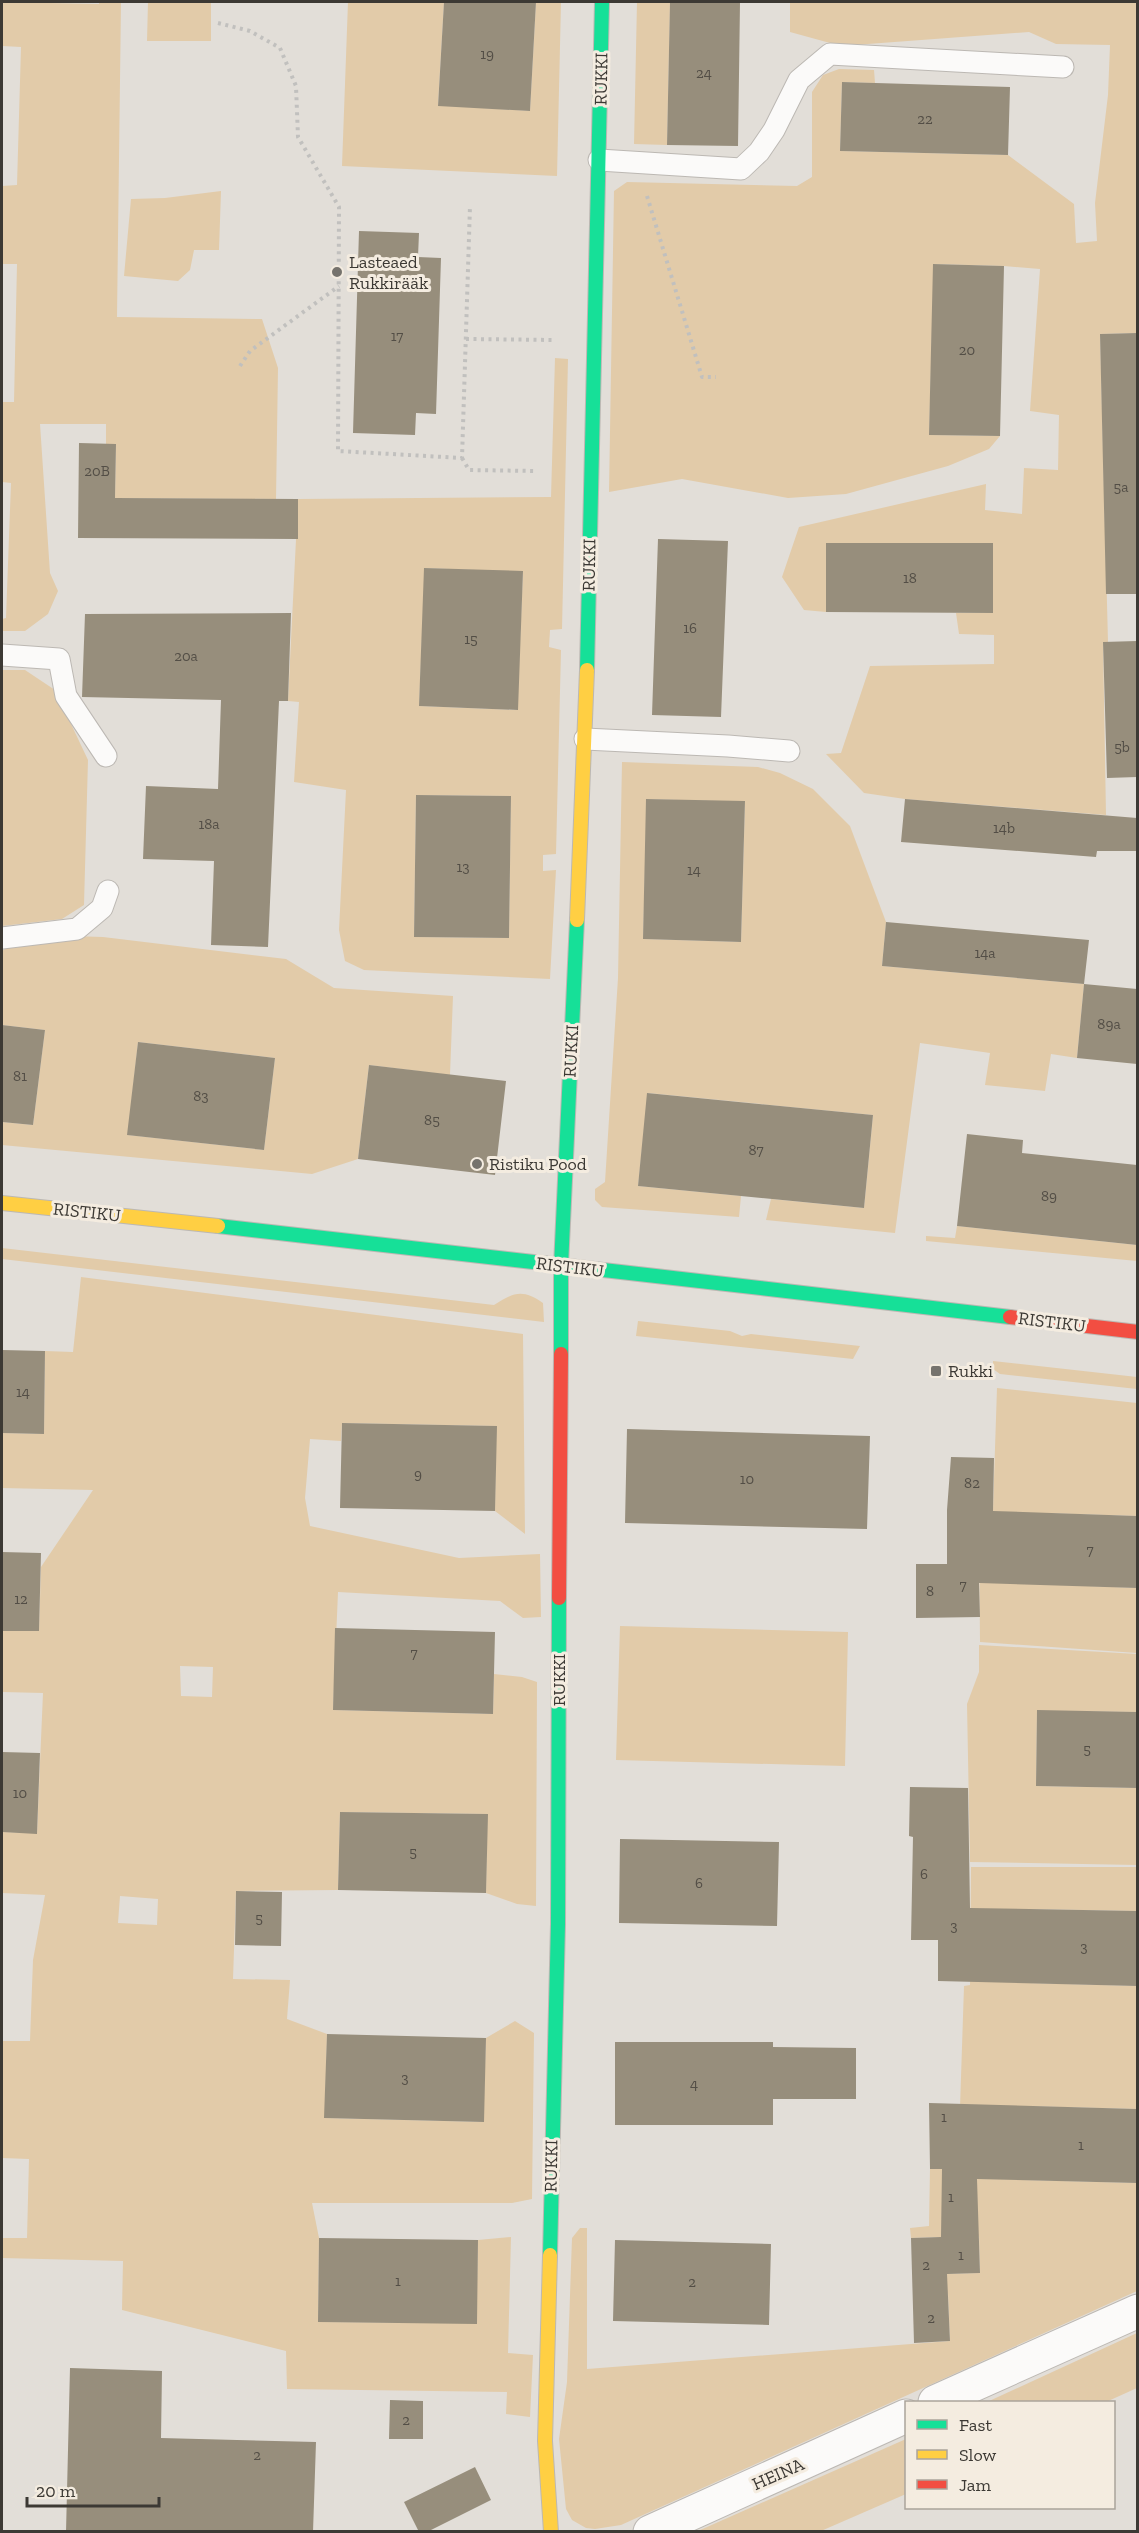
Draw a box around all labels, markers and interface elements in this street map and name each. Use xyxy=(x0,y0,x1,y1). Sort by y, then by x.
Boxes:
house number: 19 xyxy=(480,45,494,63)
street label: RUKKI xyxy=(590,52,612,106)
house number: 24 xyxy=(696,64,712,82)
house number: 22 xyxy=(917,110,933,128)
place label: Lasteaed Rukkirääk xyxy=(349,251,429,294)
marker: Lasteaed Rukkirääk xyxy=(330,265,344,279)
house number: 17 xyxy=(391,327,403,345)
house number: 20 xyxy=(959,341,975,359)
house number: 20B xyxy=(84,462,110,480)
house number: 5a xyxy=(1114,478,1128,496)
street label: RUKKI xyxy=(578,538,600,592)
house number: 18 xyxy=(903,569,917,587)
house number: 16 xyxy=(683,619,697,637)
house number: 15 xyxy=(464,630,478,648)
house number: 20a xyxy=(174,647,198,665)
house number: 5b xyxy=(1114,738,1130,756)
house number: 18a xyxy=(198,815,220,833)
house number: 14b xyxy=(993,819,1015,837)
house number: 13 xyxy=(456,858,470,876)
house number: 14 xyxy=(687,861,701,879)
house number: 14a xyxy=(974,944,996,962)
house number: 89a xyxy=(1097,1015,1121,1033)
street label: RUKKI xyxy=(559,1024,583,1078)
house number: 81 xyxy=(13,1067,27,1085)
house number: 83 xyxy=(193,1087,209,1105)
house number: 85 xyxy=(424,1111,440,1129)
house number: 87 xyxy=(748,1141,764,1159)
place label: Ristiku Pood xyxy=(489,1153,587,1175)
marker: Ristiku Pood xyxy=(470,1157,484,1171)
house number: 89 xyxy=(1041,1187,1057,1205)
street label: RISTIKU xyxy=(52,1198,122,1226)
street label: RISTIKU xyxy=(535,1252,605,1282)
street label: RISTIKU xyxy=(1017,1307,1087,1337)
place label: Rukki xyxy=(948,1360,993,1382)
marker: Rukki xyxy=(929,1364,943,1378)
house number: 14 xyxy=(16,1383,30,1401)
house number: 9 xyxy=(414,1465,422,1483)
house number: 10 xyxy=(740,1470,754,1488)
house number: 82 xyxy=(964,1474,980,1492)
house number: 7 xyxy=(1086,1541,1094,1559)
house number: 7 xyxy=(959,1576,967,1594)
house number: 8 xyxy=(926,1582,934,1600)
house number: 12 xyxy=(14,1590,28,1608)
house number: 7 xyxy=(410,1644,418,1662)
street label: RUKKI xyxy=(548,1653,570,1706)
house number: 5 xyxy=(1083,1740,1091,1758)
house number: 10 xyxy=(13,1784,27,1802)
house number: 5 xyxy=(409,1843,417,1861)
house number: 6 xyxy=(920,1865,928,1883)
house number: 6 xyxy=(695,1874,703,1892)
house number: 5 xyxy=(255,1909,263,1927)
house number: 3 xyxy=(950,1917,958,1935)
house number: 3 xyxy=(1080,1938,1088,1956)
house number: 3 xyxy=(401,2069,409,2087)
house number: 4 xyxy=(690,2075,698,2093)
house number: 1 xyxy=(941,2108,947,2126)
house number: 1 xyxy=(1078,2136,1084,2154)
street label: RUKKI xyxy=(540,2139,562,2193)
house number: 1 xyxy=(948,2188,954,2206)
house number: 1 xyxy=(958,2246,964,2264)
house number: 2 xyxy=(922,2256,930,2274)
house number: 1 xyxy=(395,2272,401,2290)
house number: 2 xyxy=(688,2273,696,2291)
house number: 2 xyxy=(927,2309,935,2327)
legend xyxy=(905,2401,1115,2509)
house number: 2 xyxy=(402,2411,410,2429)
text: Fast xyxy=(959,2414,992,2436)
text: Slow xyxy=(959,2444,996,2466)
house number: 2 xyxy=(253,2446,261,2464)
street label: HEINA xyxy=(749,2453,808,2495)
scale bar xyxy=(27,2470,159,2508)
text: Jam xyxy=(959,2474,991,2496)
text: 20 m xyxy=(36,2480,76,2502)

